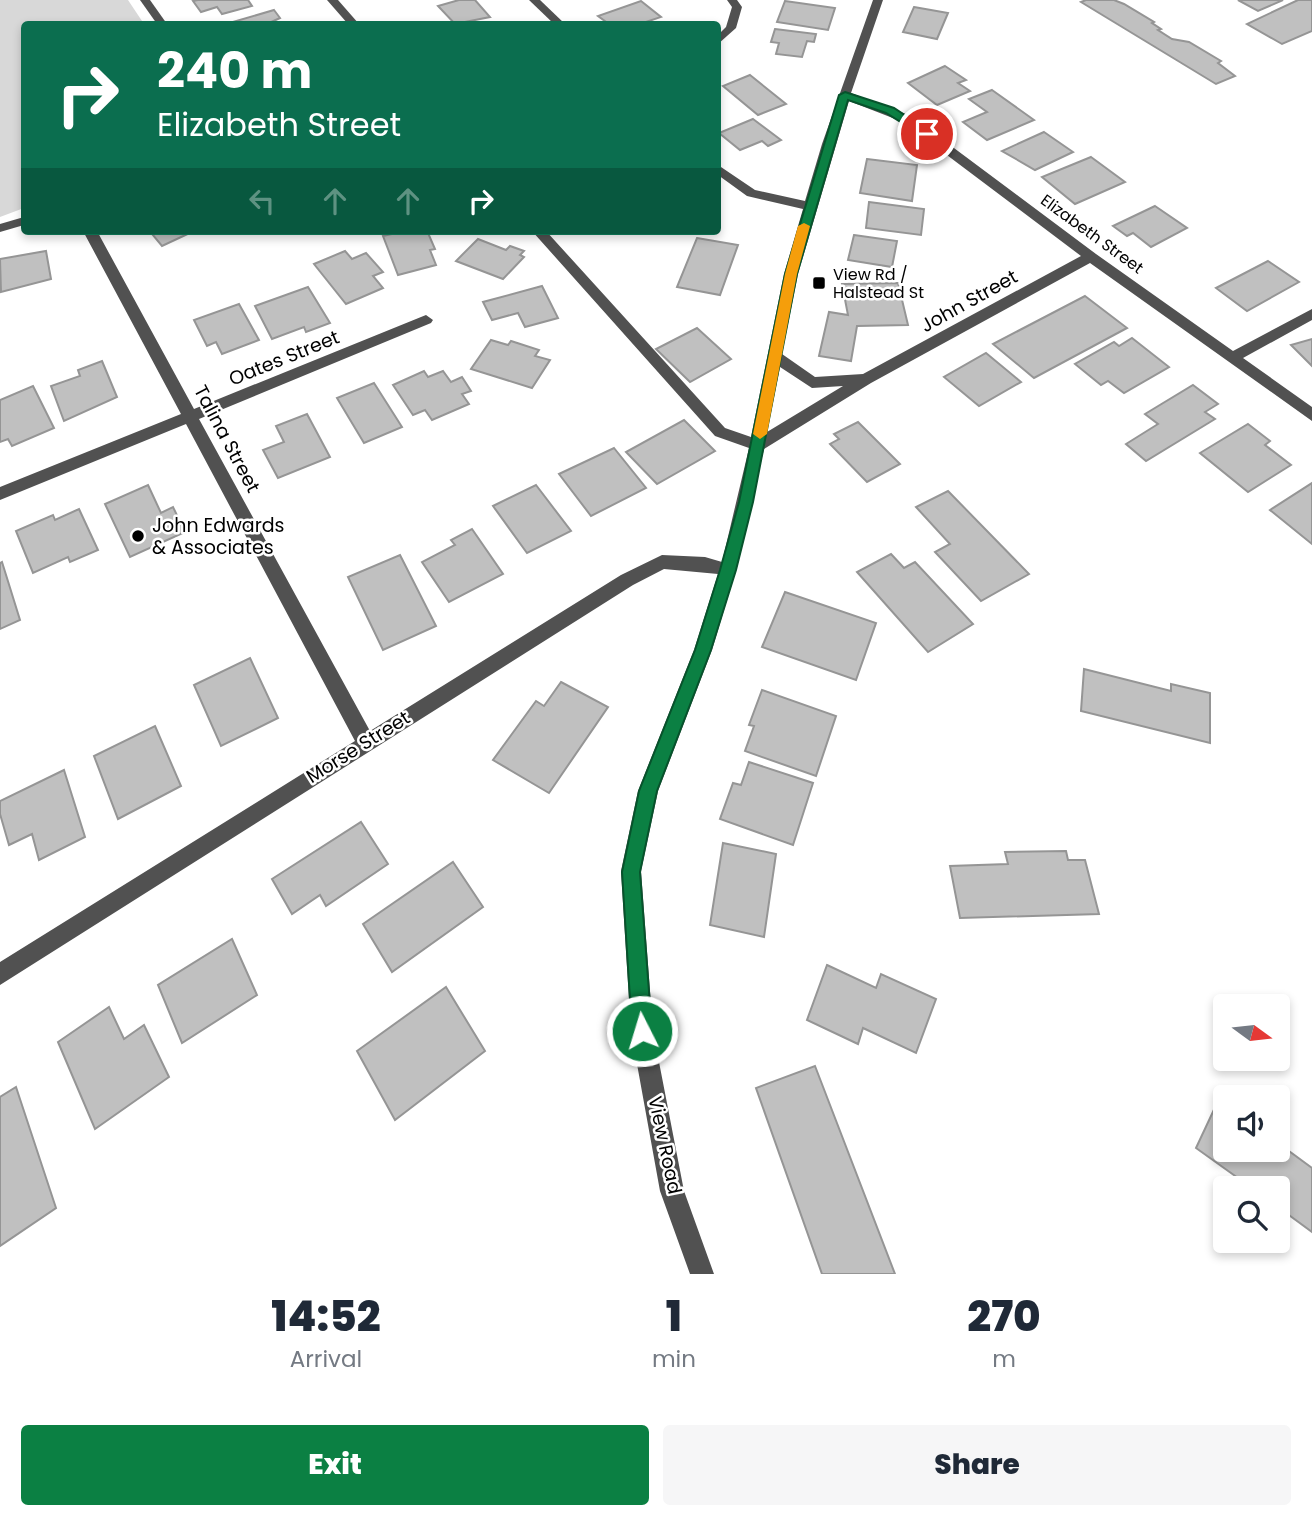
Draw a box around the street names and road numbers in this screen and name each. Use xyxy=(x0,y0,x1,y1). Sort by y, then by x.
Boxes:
street label: Elizabeth Street xyxy=(1036,189,1148,279)
street label: John Street xyxy=(916,263,1023,339)
street label: Oates Street xyxy=(225,324,343,392)
street label: Talina Street xyxy=(187,380,267,498)
street label: Morse Street xyxy=(301,704,415,790)
street label: View Road xyxy=(641,1094,689,1196)

